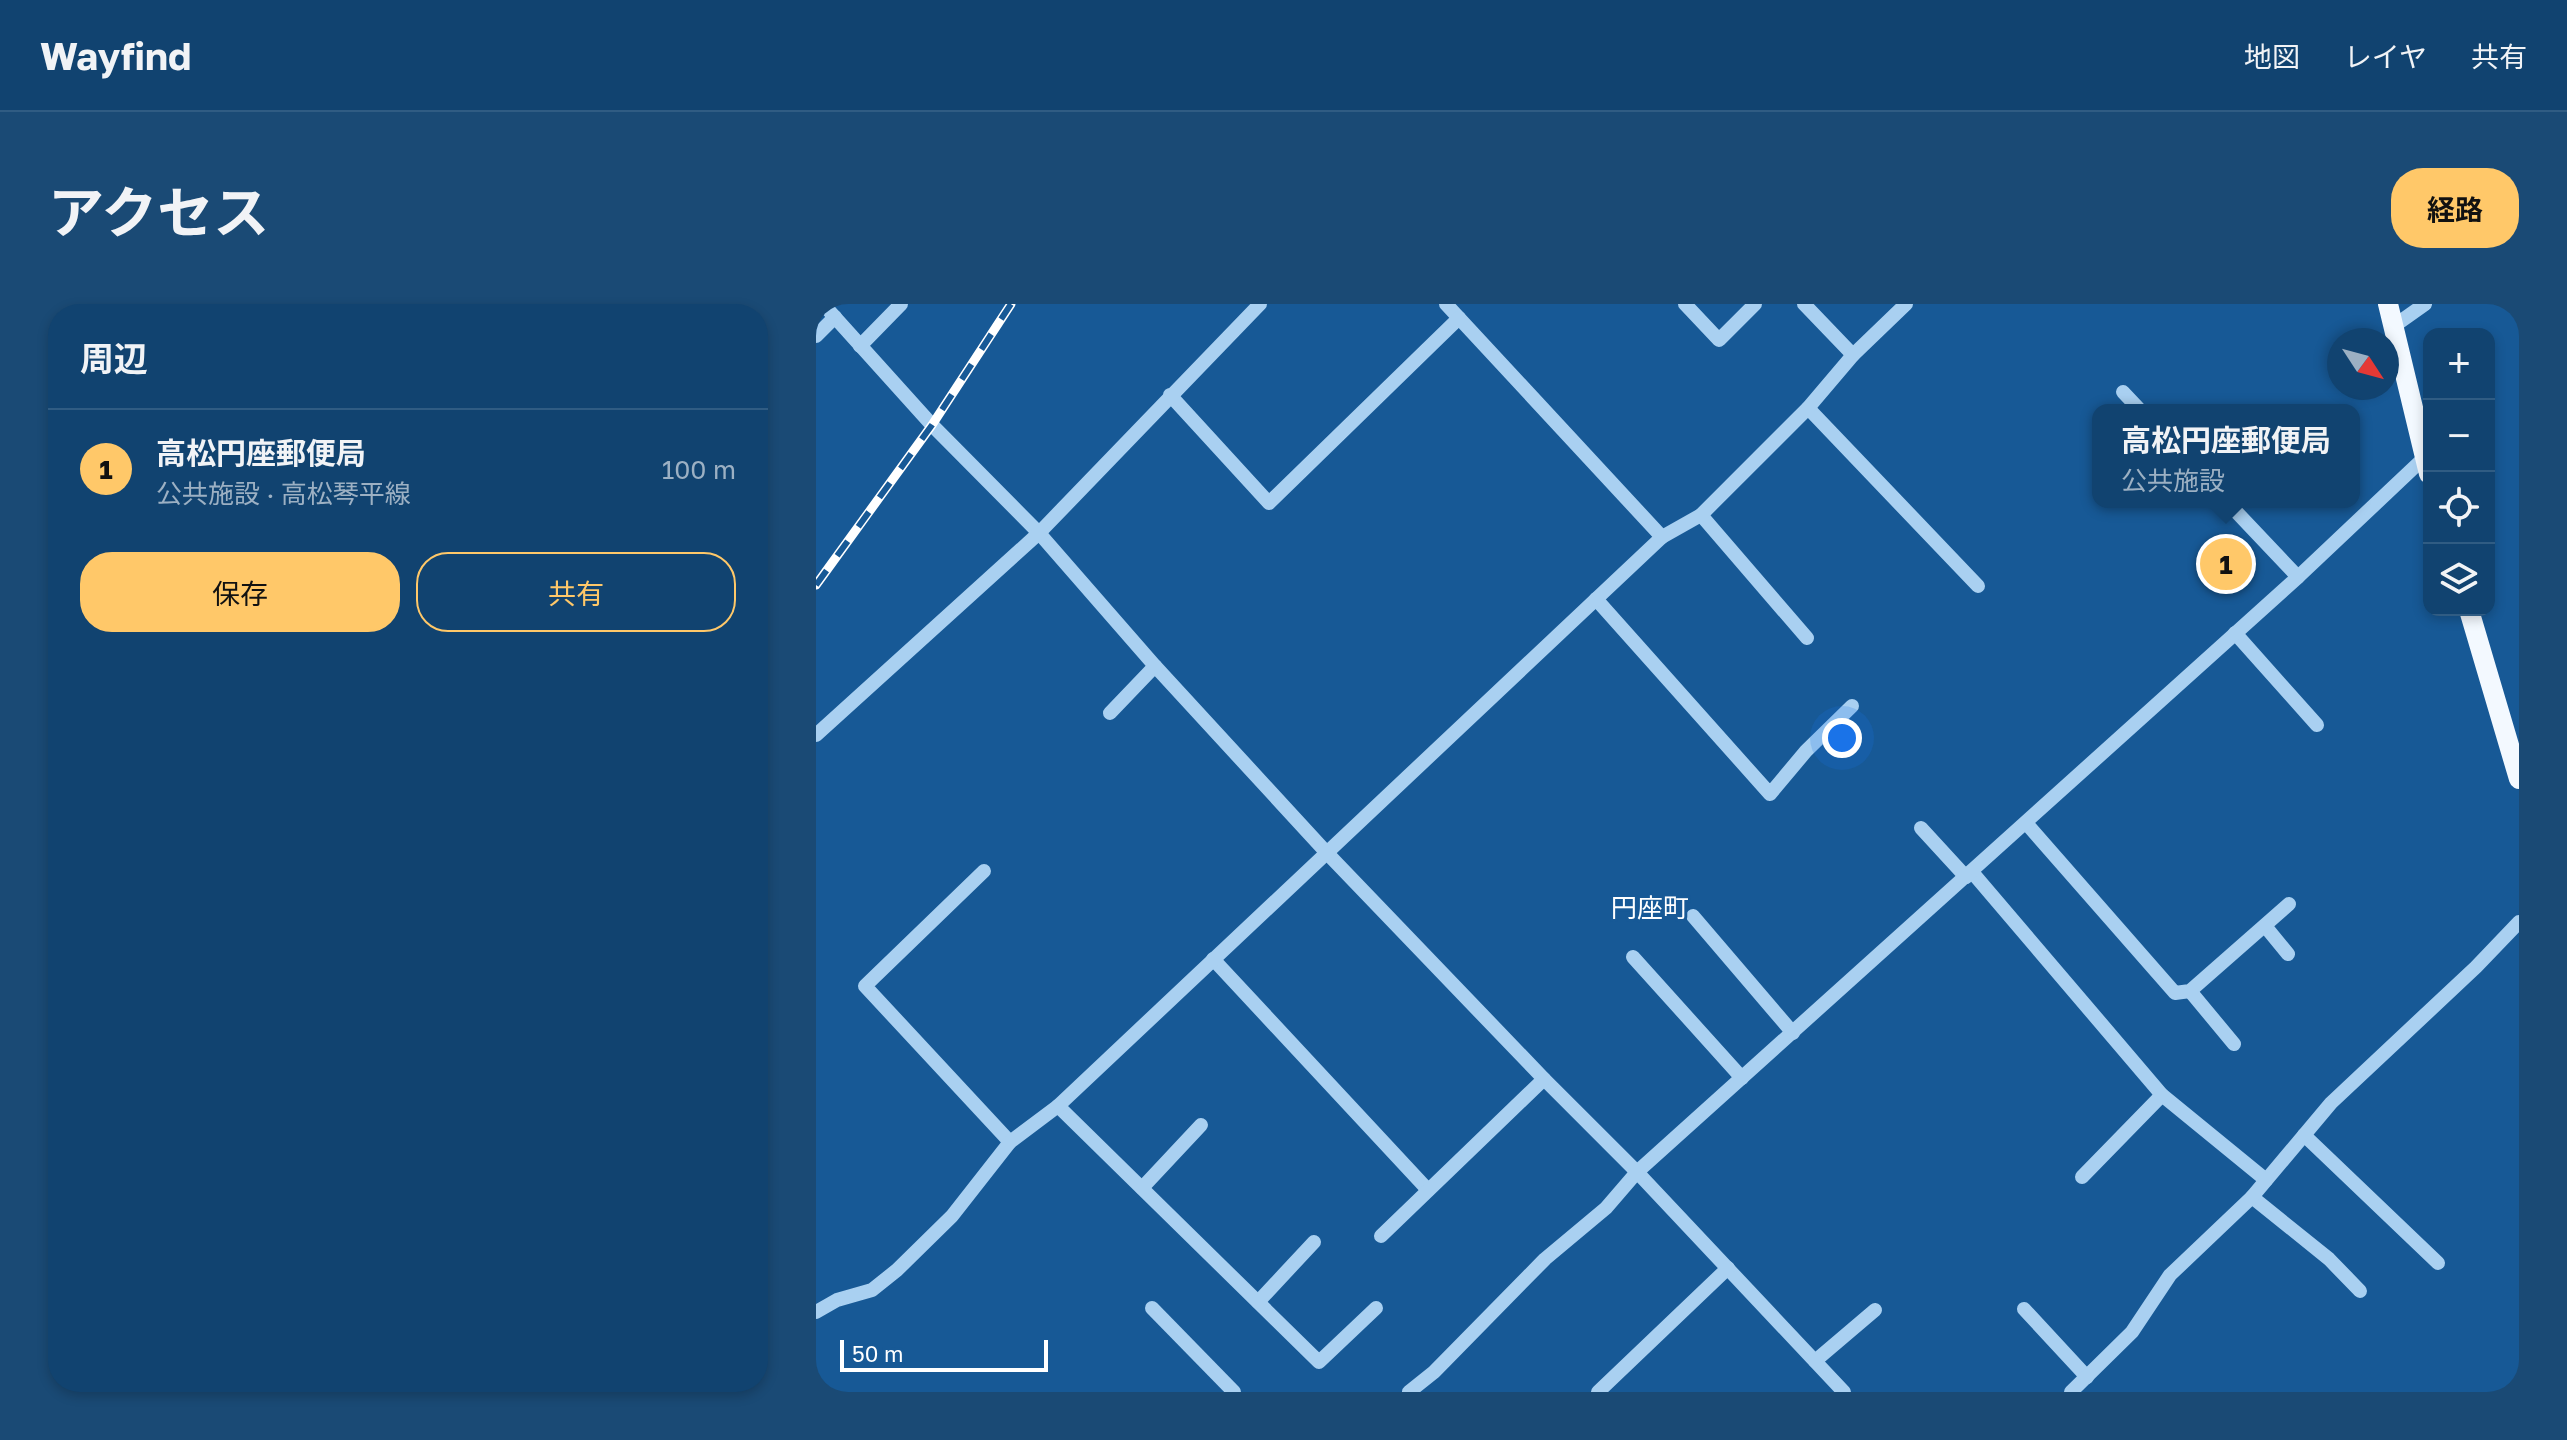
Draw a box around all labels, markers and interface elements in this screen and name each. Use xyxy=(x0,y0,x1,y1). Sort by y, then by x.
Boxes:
text: Wayfind xyxy=(40,33,191,78)
text: 地図 xyxy=(2244,40,2300,73)
text: レイヤ xyxy=(2344,40,2427,73)
text: 共有 xyxy=(2471,40,2527,73)
button: 経路 xyxy=(2391,168,2519,248)
text: アクセス xyxy=(48,178,269,245)
north arrow xyxy=(2327,328,2399,400)
map controls xyxy=(2423,328,2495,616)
button: + xyxy=(2423,328,2495,400)
text: 周辺 xyxy=(80,338,148,378)
button: − xyxy=(2423,400,2495,472)
popup xyxy=(2092,404,2360,508)
text: 高松円座郵便局 xyxy=(2121,422,2331,458)
text: 高松円座郵便局 xyxy=(156,435,366,471)
text: 1 xyxy=(99,454,113,485)
text: 100 m xyxy=(662,454,736,485)
text: 公共施設 xyxy=(2121,465,2225,496)
button: locate xyxy=(2423,472,2495,544)
text: 公共施設 · 高松琴平線 xyxy=(156,478,411,509)
pin: 1 xyxy=(2200,534,2252,594)
button: layers xyxy=(2423,544,2495,616)
button: 保存 xyxy=(80,552,400,632)
button: 共有 xyxy=(416,552,736,632)
your location xyxy=(1822,718,1862,758)
district label: 円座町 xyxy=(1611,892,1689,923)
scale bar xyxy=(840,1336,1048,1372)
text: 50 m xyxy=(852,1340,903,1367)

